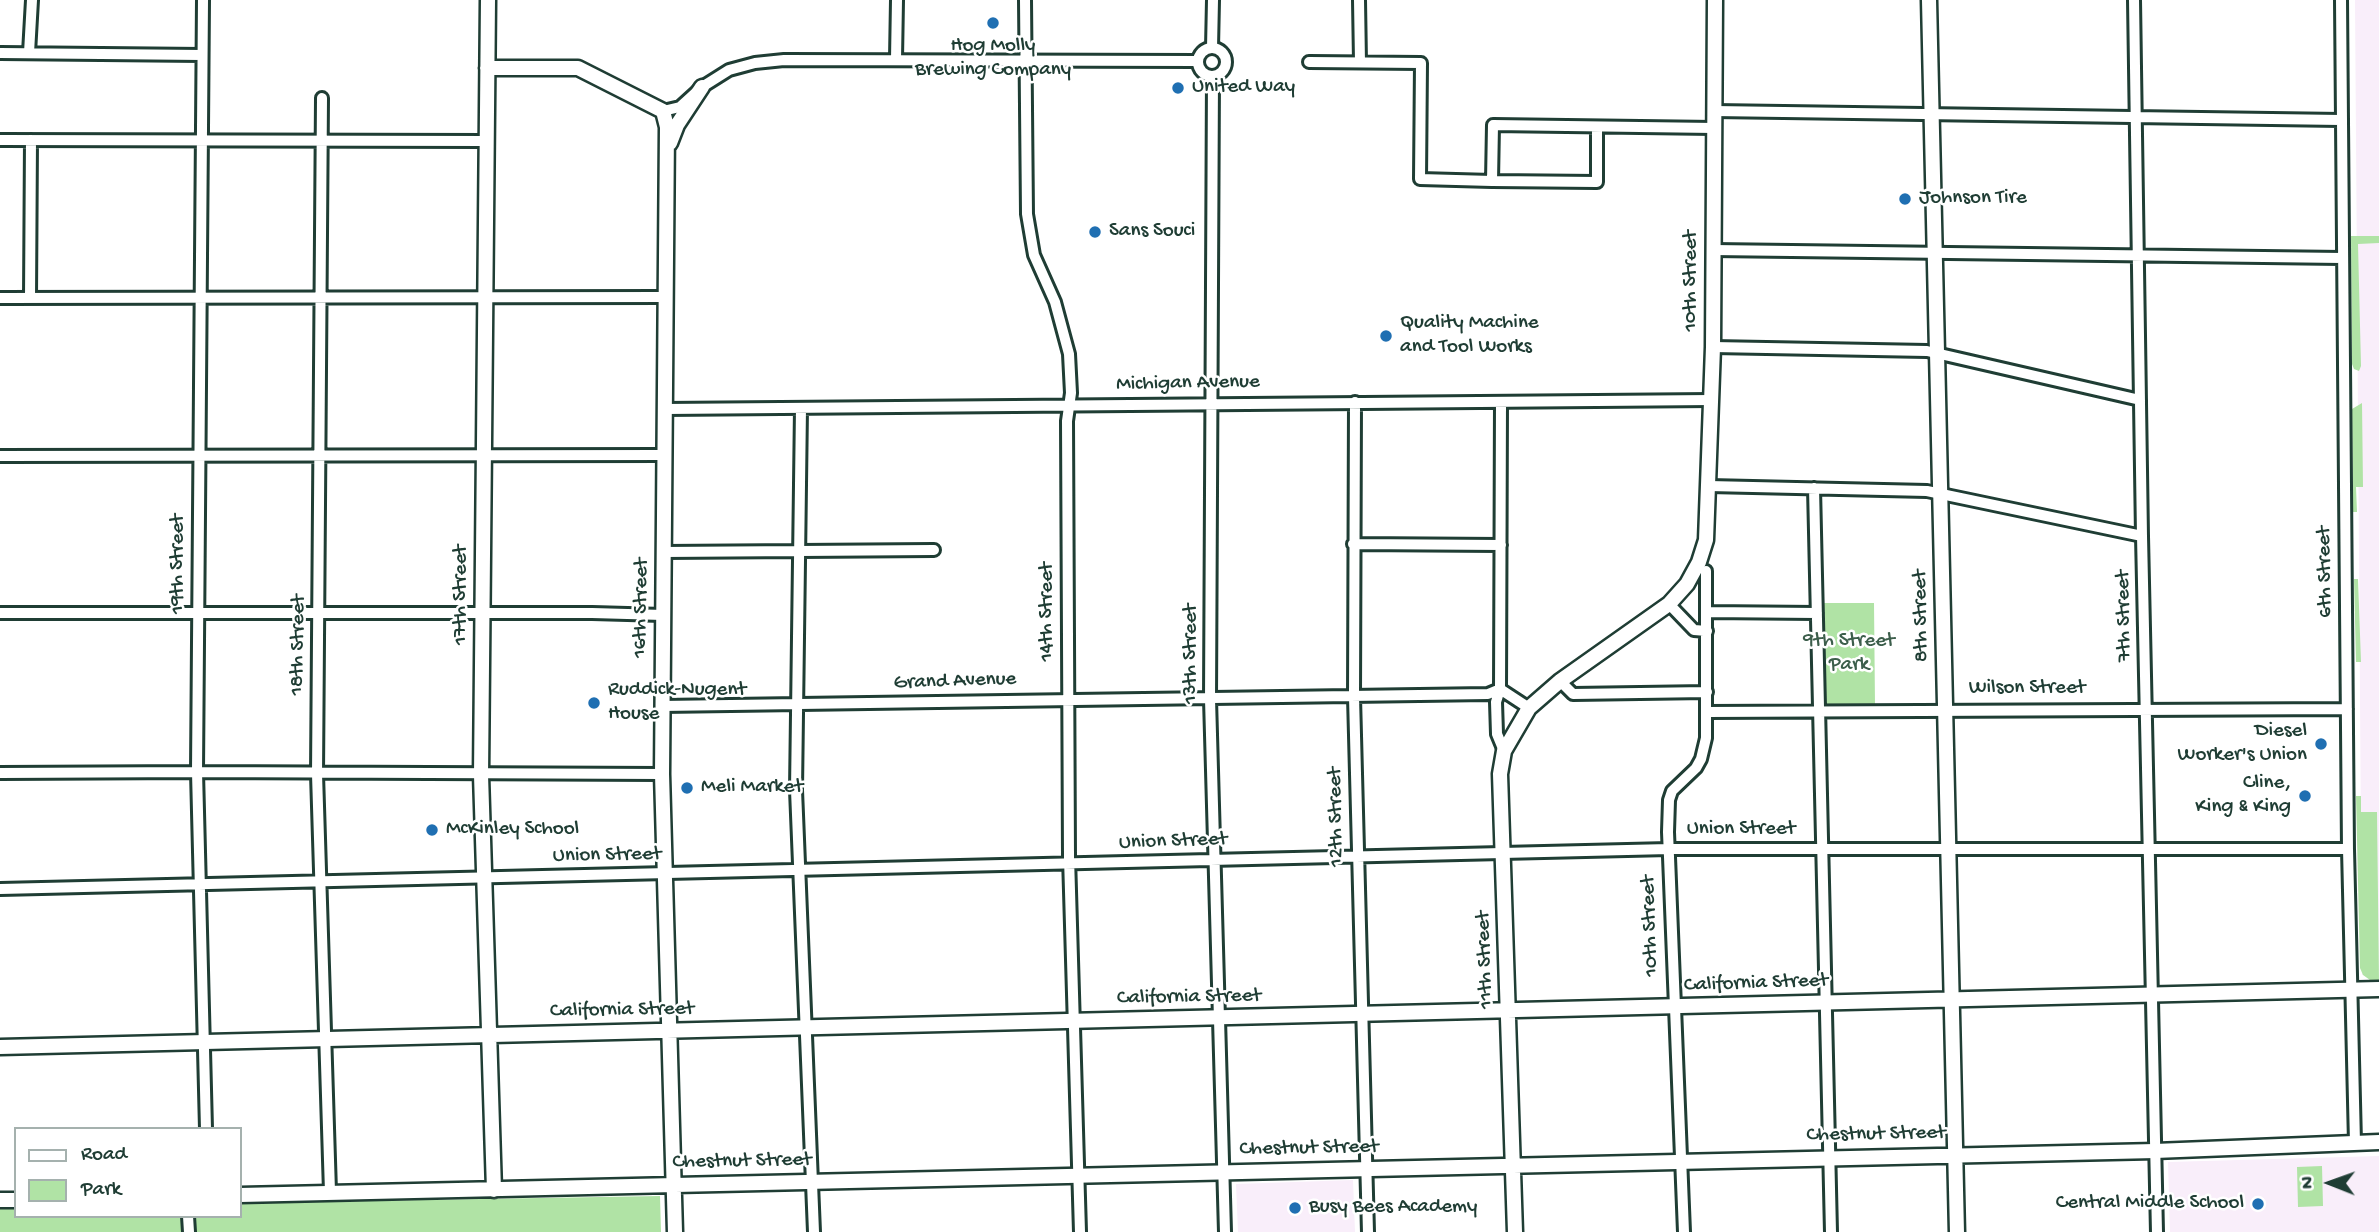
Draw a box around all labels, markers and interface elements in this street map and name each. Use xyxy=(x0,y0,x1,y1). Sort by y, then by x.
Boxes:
marker: Hog Molly Brewing Company xyxy=(985,15,1001,31)
place label: Hog Molly Brewing Company xyxy=(915,34,1071,84)
place label: United Way xyxy=(1192,75,1295,101)
marker: United Way xyxy=(1170,80,1186,96)
place label: Johnson Tire xyxy=(1919,186,2027,212)
marker: Johnson Tire xyxy=(1897,191,1913,207)
place label: Sans Souci xyxy=(1109,219,1195,245)
marker: Sans Souci xyxy=(1087,224,1103,240)
street label: 10th Street xyxy=(1679,230,1705,332)
place label: Quality Machine and Tool Works xyxy=(1400,311,1539,361)
marker: Quality Machine and Tool Works xyxy=(1378,328,1394,344)
street label: Michigan Avenue xyxy=(1116,370,1260,398)
street label: 19th Street xyxy=(166,514,192,614)
street label: 6th Street xyxy=(2313,526,2339,618)
street label: 17th Street xyxy=(449,545,475,645)
street label: 16th Street xyxy=(629,558,655,658)
street label: 14th Street xyxy=(1035,562,1061,662)
street label: 8th Street xyxy=(1909,570,1935,662)
street label: 7th Street xyxy=(2112,570,2138,662)
street label: 18th Street xyxy=(286,594,312,696)
street label: 13th Street xyxy=(1179,604,1205,704)
park label: 9th Street Park xyxy=(1803,629,1895,679)
street label: Grand Avenue xyxy=(893,667,1017,697)
street label: Wilson Street xyxy=(1969,676,2085,702)
place label: Ruddick-Nugent House xyxy=(608,678,746,728)
marker: Ruddick-Nugent House xyxy=(586,695,602,711)
place label: Diesel Worker's Union xyxy=(2178,719,2307,769)
marker: Diesel Worker's Union xyxy=(2313,736,2329,752)
street label: 12th Street xyxy=(1324,767,1350,867)
place label: Cline, King & King xyxy=(2195,771,2291,821)
place label: Meli Market xyxy=(701,775,803,801)
marker: Meli Market xyxy=(679,780,695,796)
marker: Cline, King & King xyxy=(2297,788,2313,804)
place label: McKinley School xyxy=(446,817,579,843)
street label: Union Street xyxy=(1687,817,1795,843)
marker: McKinley School xyxy=(424,822,440,838)
street label: Union Street xyxy=(1118,828,1228,856)
street label: Union Street xyxy=(553,842,661,870)
street label: 10th Street xyxy=(1637,875,1665,977)
street label: 11th Street xyxy=(1472,911,1500,1009)
street label: California Street xyxy=(1684,969,1828,999)
street label: California Street xyxy=(1117,984,1261,1012)
street label: California Street xyxy=(550,997,694,1025)
street label: Chestnut Street xyxy=(1806,1121,1946,1149)
legend xyxy=(14,1127,242,1218)
street label: Chestnut Street xyxy=(1239,1135,1379,1163)
text: Road xyxy=(81,1143,127,1168)
street label: Chestnut Street xyxy=(672,1148,812,1176)
north arrow xyxy=(2295,1148,2365,1218)
text: N xyxy=(2297,1176,2320,1189)
text: Park xyxy=(81,1178,121,1203)
place label: Central Middle School xyxy=(2056,1191,2244,1217)
place label: Busy Bees Academy xyxy=(1309,1195,1477,1221)
marker: Central Middle School xyxy=(2250,1196,2266,1212)
marker: Busy Bees Academy xyxy=(1287,1200,1303,1216)

